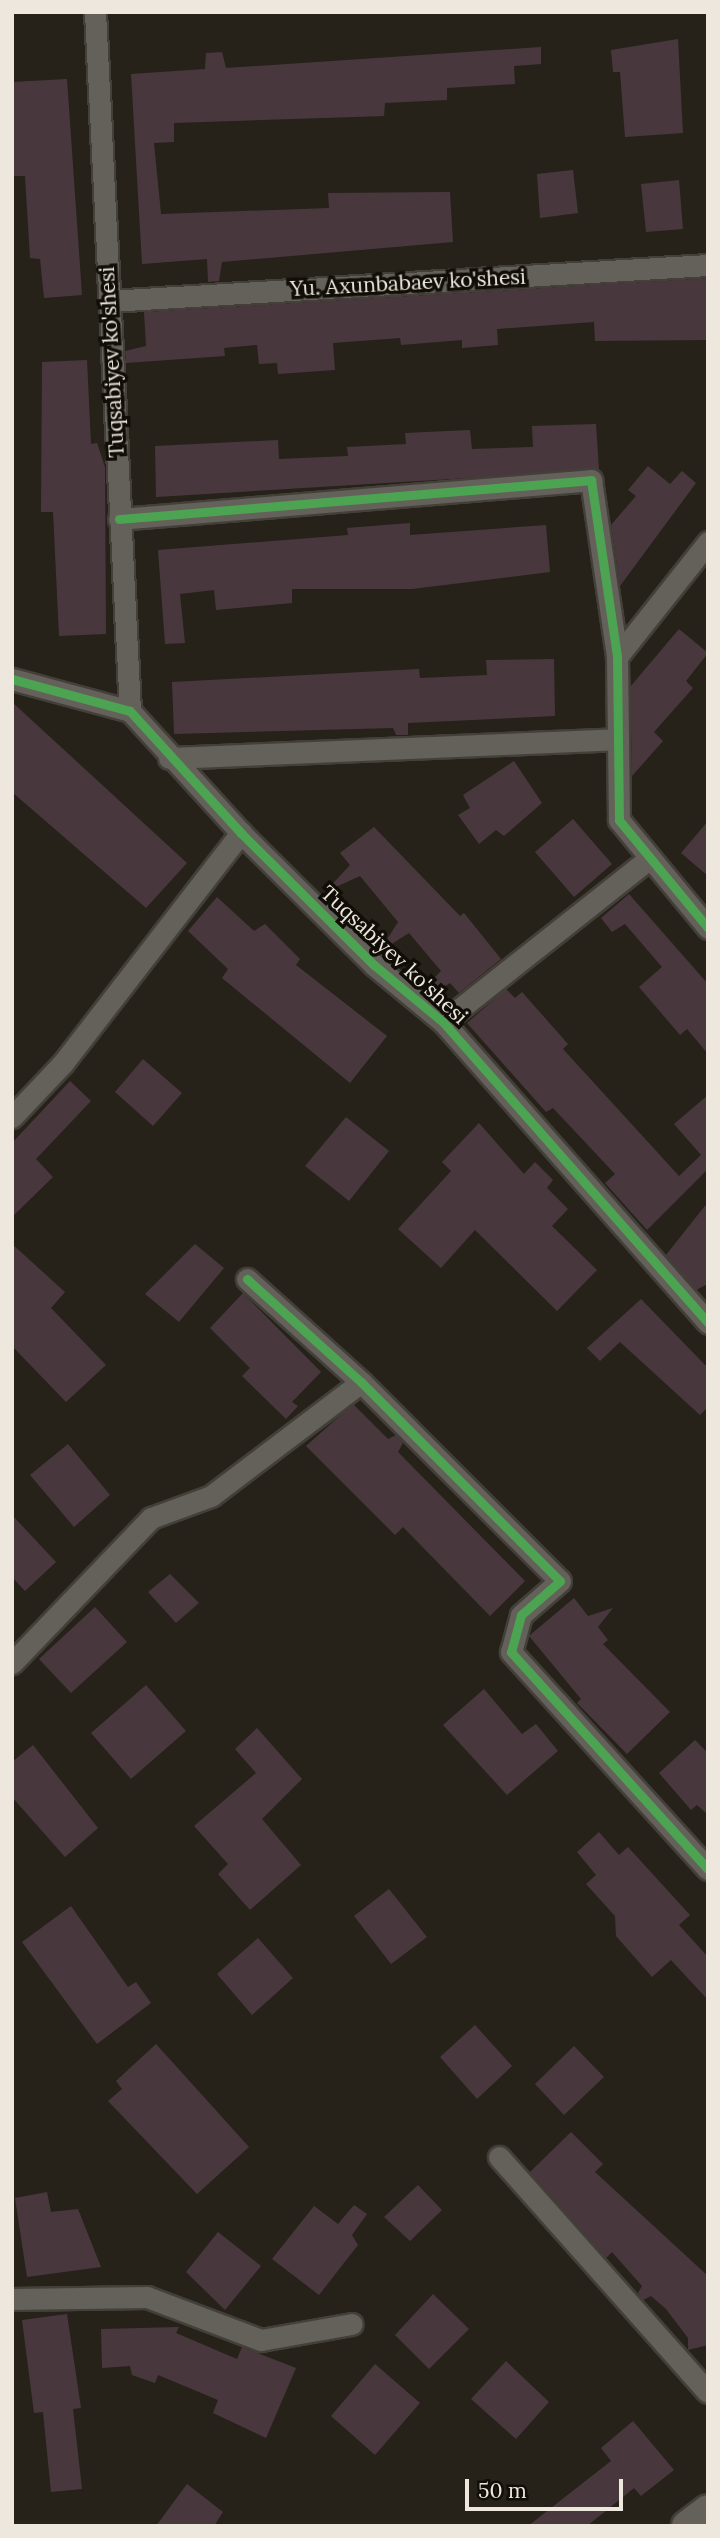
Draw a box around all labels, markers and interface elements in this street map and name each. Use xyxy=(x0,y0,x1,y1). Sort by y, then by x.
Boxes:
street label: Yu. Axunbabaev ko'shesi xyxy=(290,264,526,302)
street label: Tuqsabiyev ko'shesi xyxy=(94,266,130,458)
street label: Tuqsabiyev ko'shesi xyxy=(315,881,473,1029)
scale bar xyxy=(468,2464,626,2508)
text: 50 m xyxy=(478,2477,527,2504)

